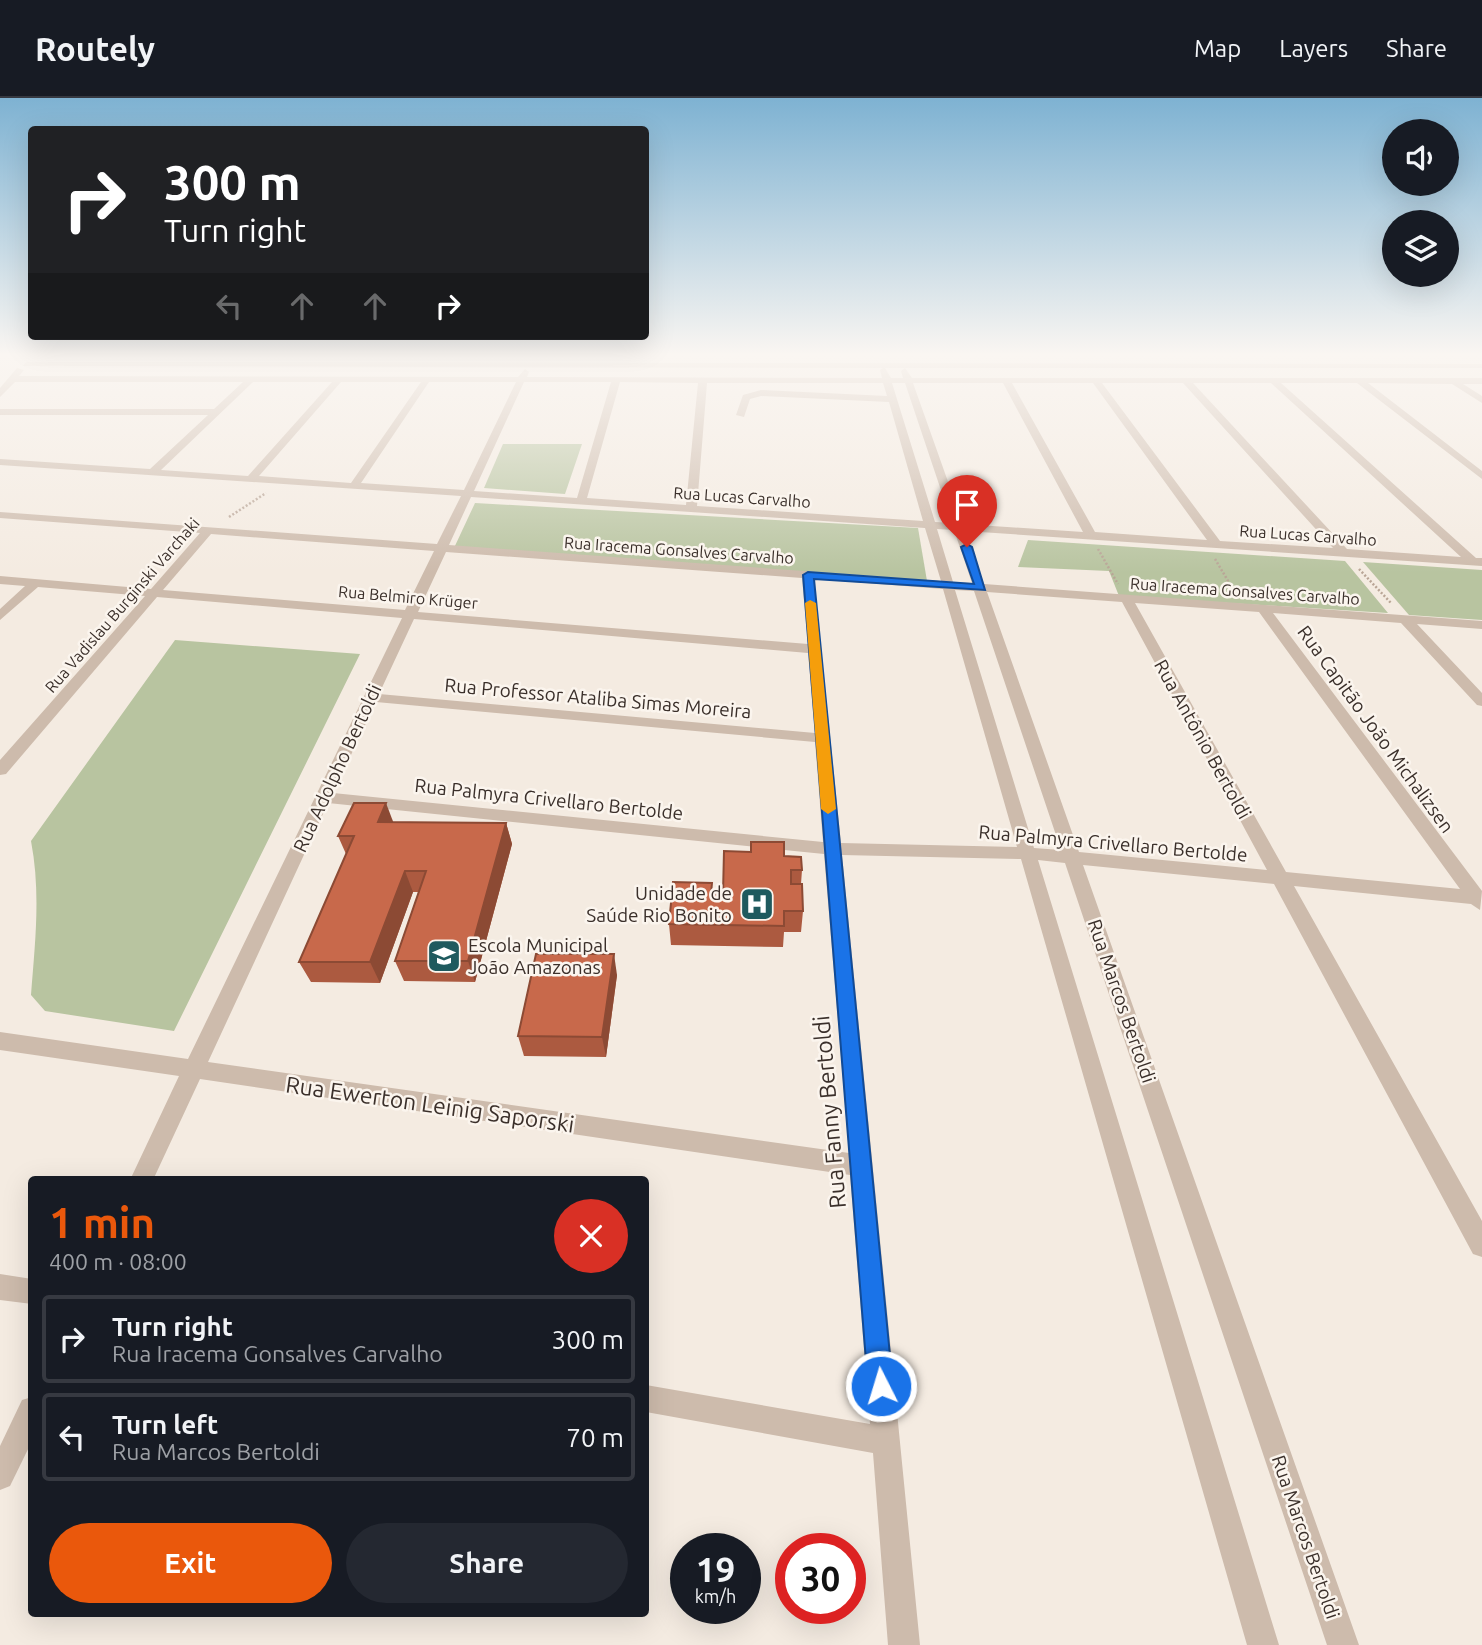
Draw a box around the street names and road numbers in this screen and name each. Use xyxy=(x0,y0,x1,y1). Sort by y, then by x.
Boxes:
street label: Rua Lucas Carvalho xyxy=(673,483,811,511)
street label: Rua Vadislau Burginski Varchaki xyxy=(41,514,203,696)
street label: Rua Lucas Carvalho xyxy=(1239,521,1377,549)
street label: Rua Iracema Gonsalves Carvalho xyxy=(564,533,794,567)
street label: Rua Iracema Gonsalves Carvalho xyxy=(1130,574,1360,608)
street label: Rua Belmiro Krüger xyxy=(337,582,479,612)
street label: Rua Capitão João Michalizsen xyxy=(1293,621,1459,837)
street label: Rua Antônio Bertoldi xyxy=(1150,656,1256,822)
street label: Rua Professor Ataliba Simas Moreira xyxy=(444,674,752,722)
street label: Rua Adolpho Bertoldi xyxy=(288,681,386,855)
street label: Rua Palmyra Crivellaro Bertolde xyxy=(414,774,684,824)
street label: Rua Palmyra Crivellaro Bertolde xyxy=(978,820,1248,866)
street label: Rua Marcos Bertoldi xyxy=(1084,916,1160,1086)
street label: Rua Fanny Bertoldi xyxy=(808,1014,850,1210)
street label: Rua Ewerton Leinig Saporski xyxy=(284,1071,576,1137)
street label: Rua Marcos Bertoldi xyxy=(1268,1452,1344,1622)

